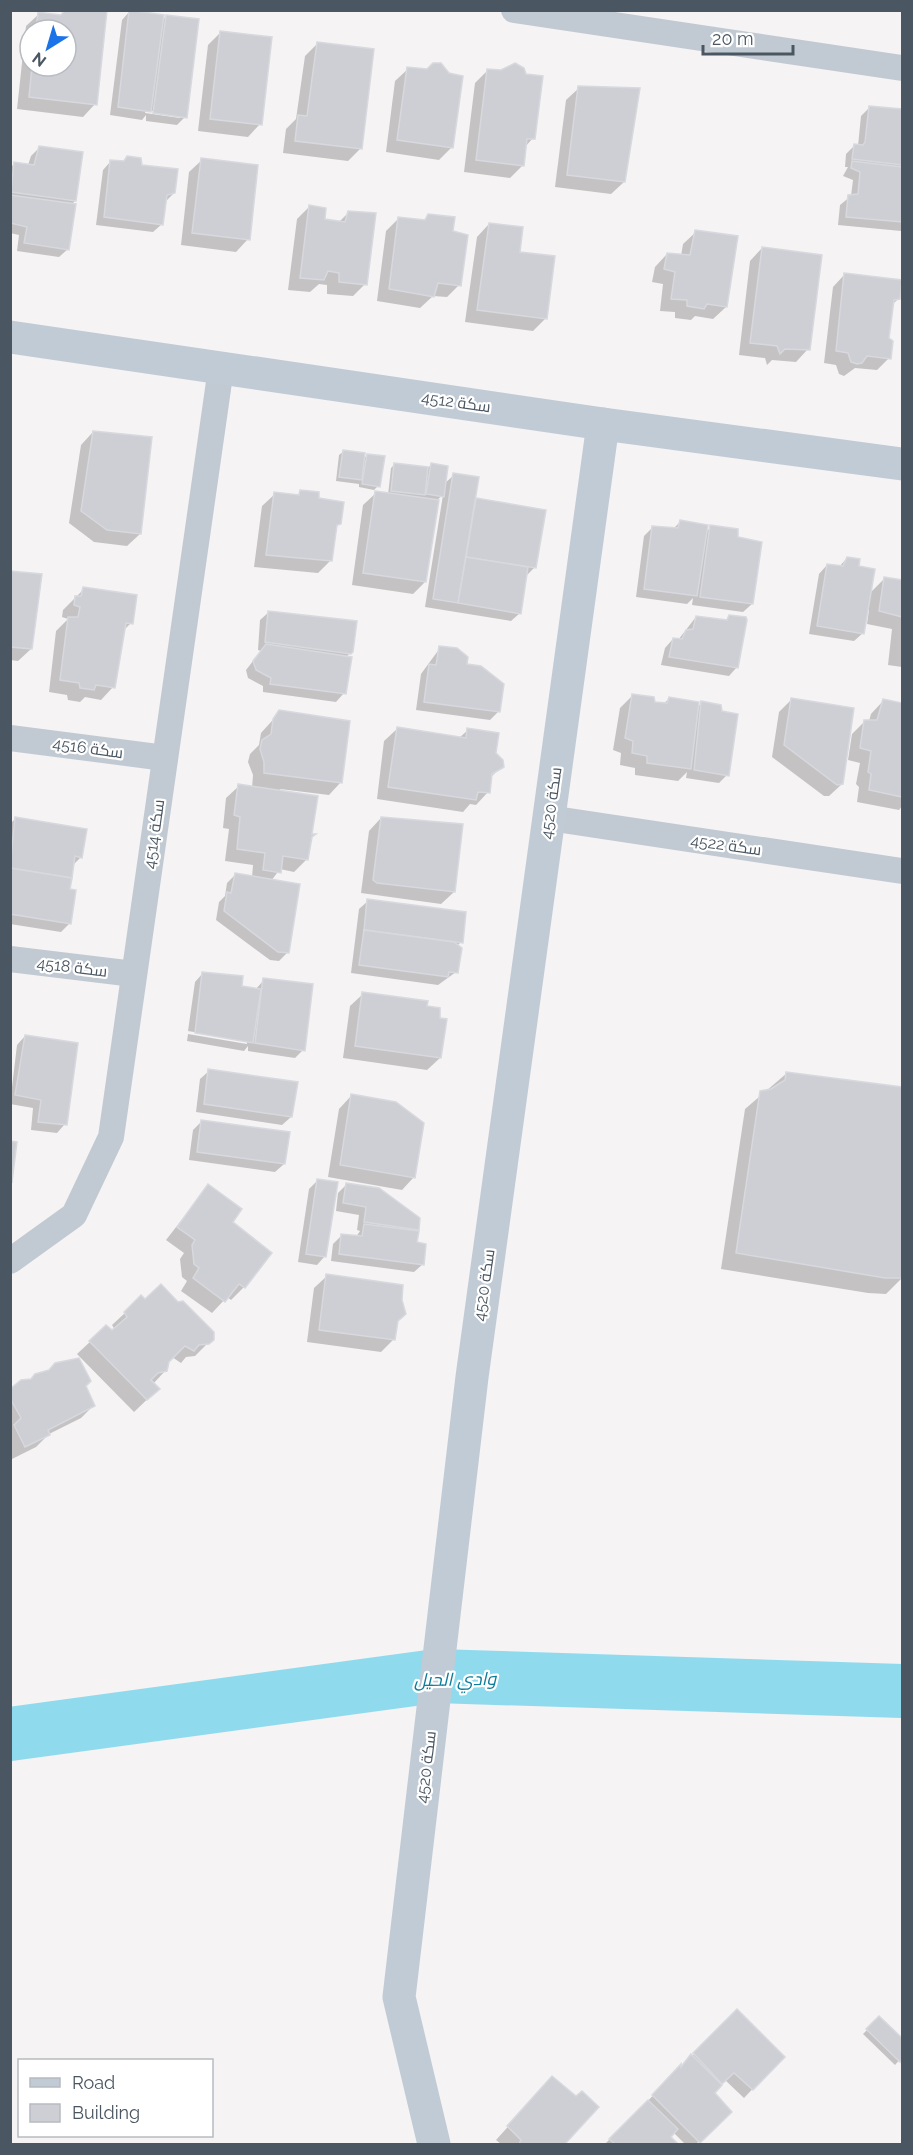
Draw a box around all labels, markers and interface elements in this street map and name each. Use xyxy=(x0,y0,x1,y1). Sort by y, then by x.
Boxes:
north arrow xyxy=(18,18,78,78)
scale bar xyxy=(703,18,793,56)
text: 20 m xyxy=(712,28,754,49)
text: N xyxy=(29,48,50,71)
street label: سكة 4512 xyxy=(420,388,492,416)
street label: سكة 4516 xyxy=(52,734,124,762)
street label: سكة 4520 xyxy=(537,766,565,840)
street label: سكة 4514 xyxy=(140,798,168,870)
street label: سكة 4522 xyxy=(689,831,763,859)
street label: سكة 4518 xyxy=(36,953,108,981)
street label: سكة 4520 xyxy=(470,1248,498,1322)
water label: وادي الحيل xyxy=(414,1668,498,1694)
street label: سكة 4520 xyxy=(412,1730,440,1804)
legend xyxy=(18,2059,213,2137)
text: Road xyxy=(72,2072,115,2093)
text: Building xyxy=(72,2102,140,2123)

